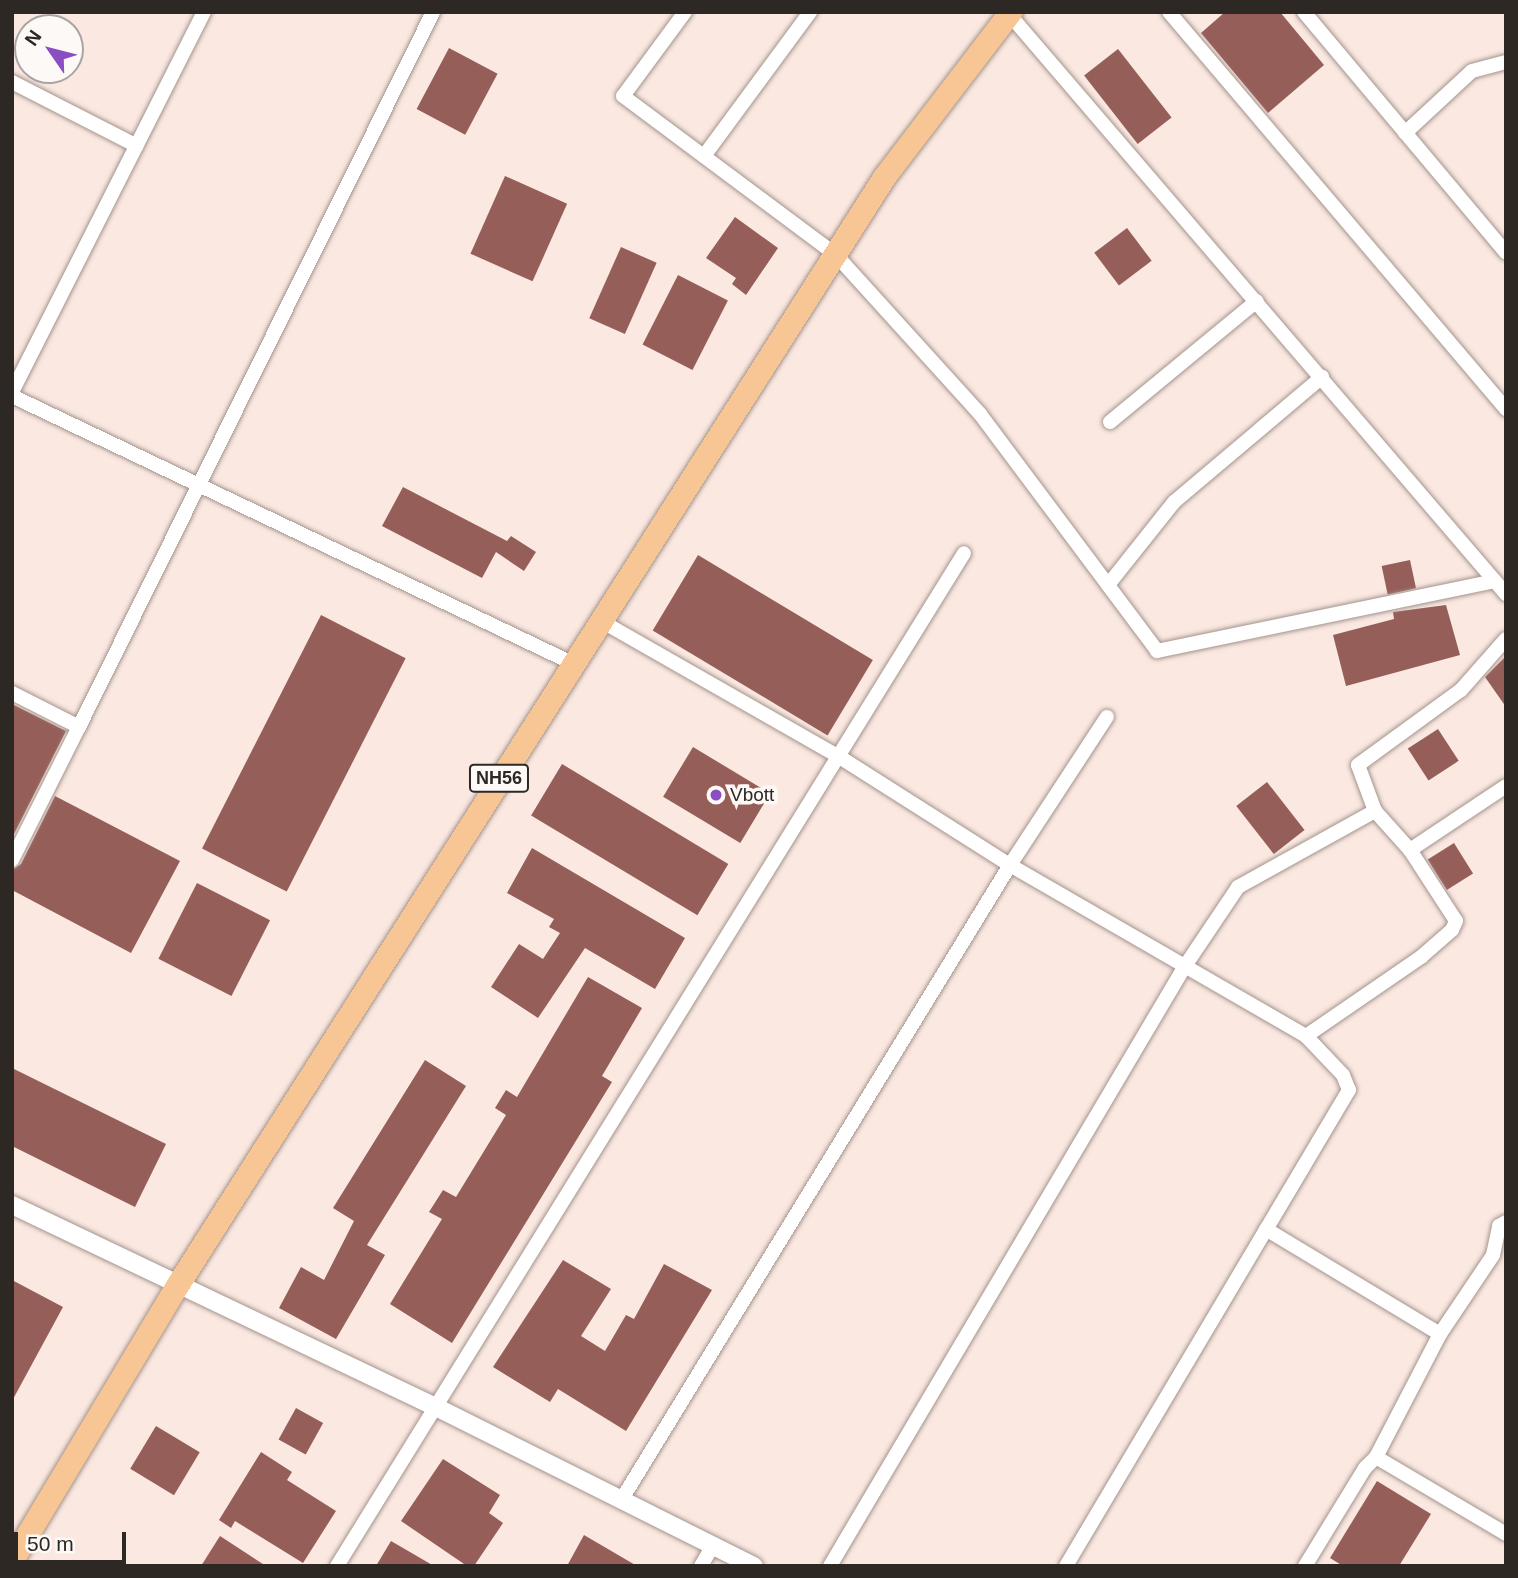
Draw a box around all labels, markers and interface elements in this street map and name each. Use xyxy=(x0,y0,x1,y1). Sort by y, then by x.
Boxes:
north arrow xyxy=(14,14,84,84)
text: N xyxy=(20,26,46,49)
road number: NH56 xyxy=(468,764,530,792)
place label: Vbott xyxy=(730,784,774,806)
marker: Vbott xyxy=(708,787,724,803)
scale bar xyxy=(18,1518,130,1562)
text: 50 m xyxy=(27,1532,74,1555)

